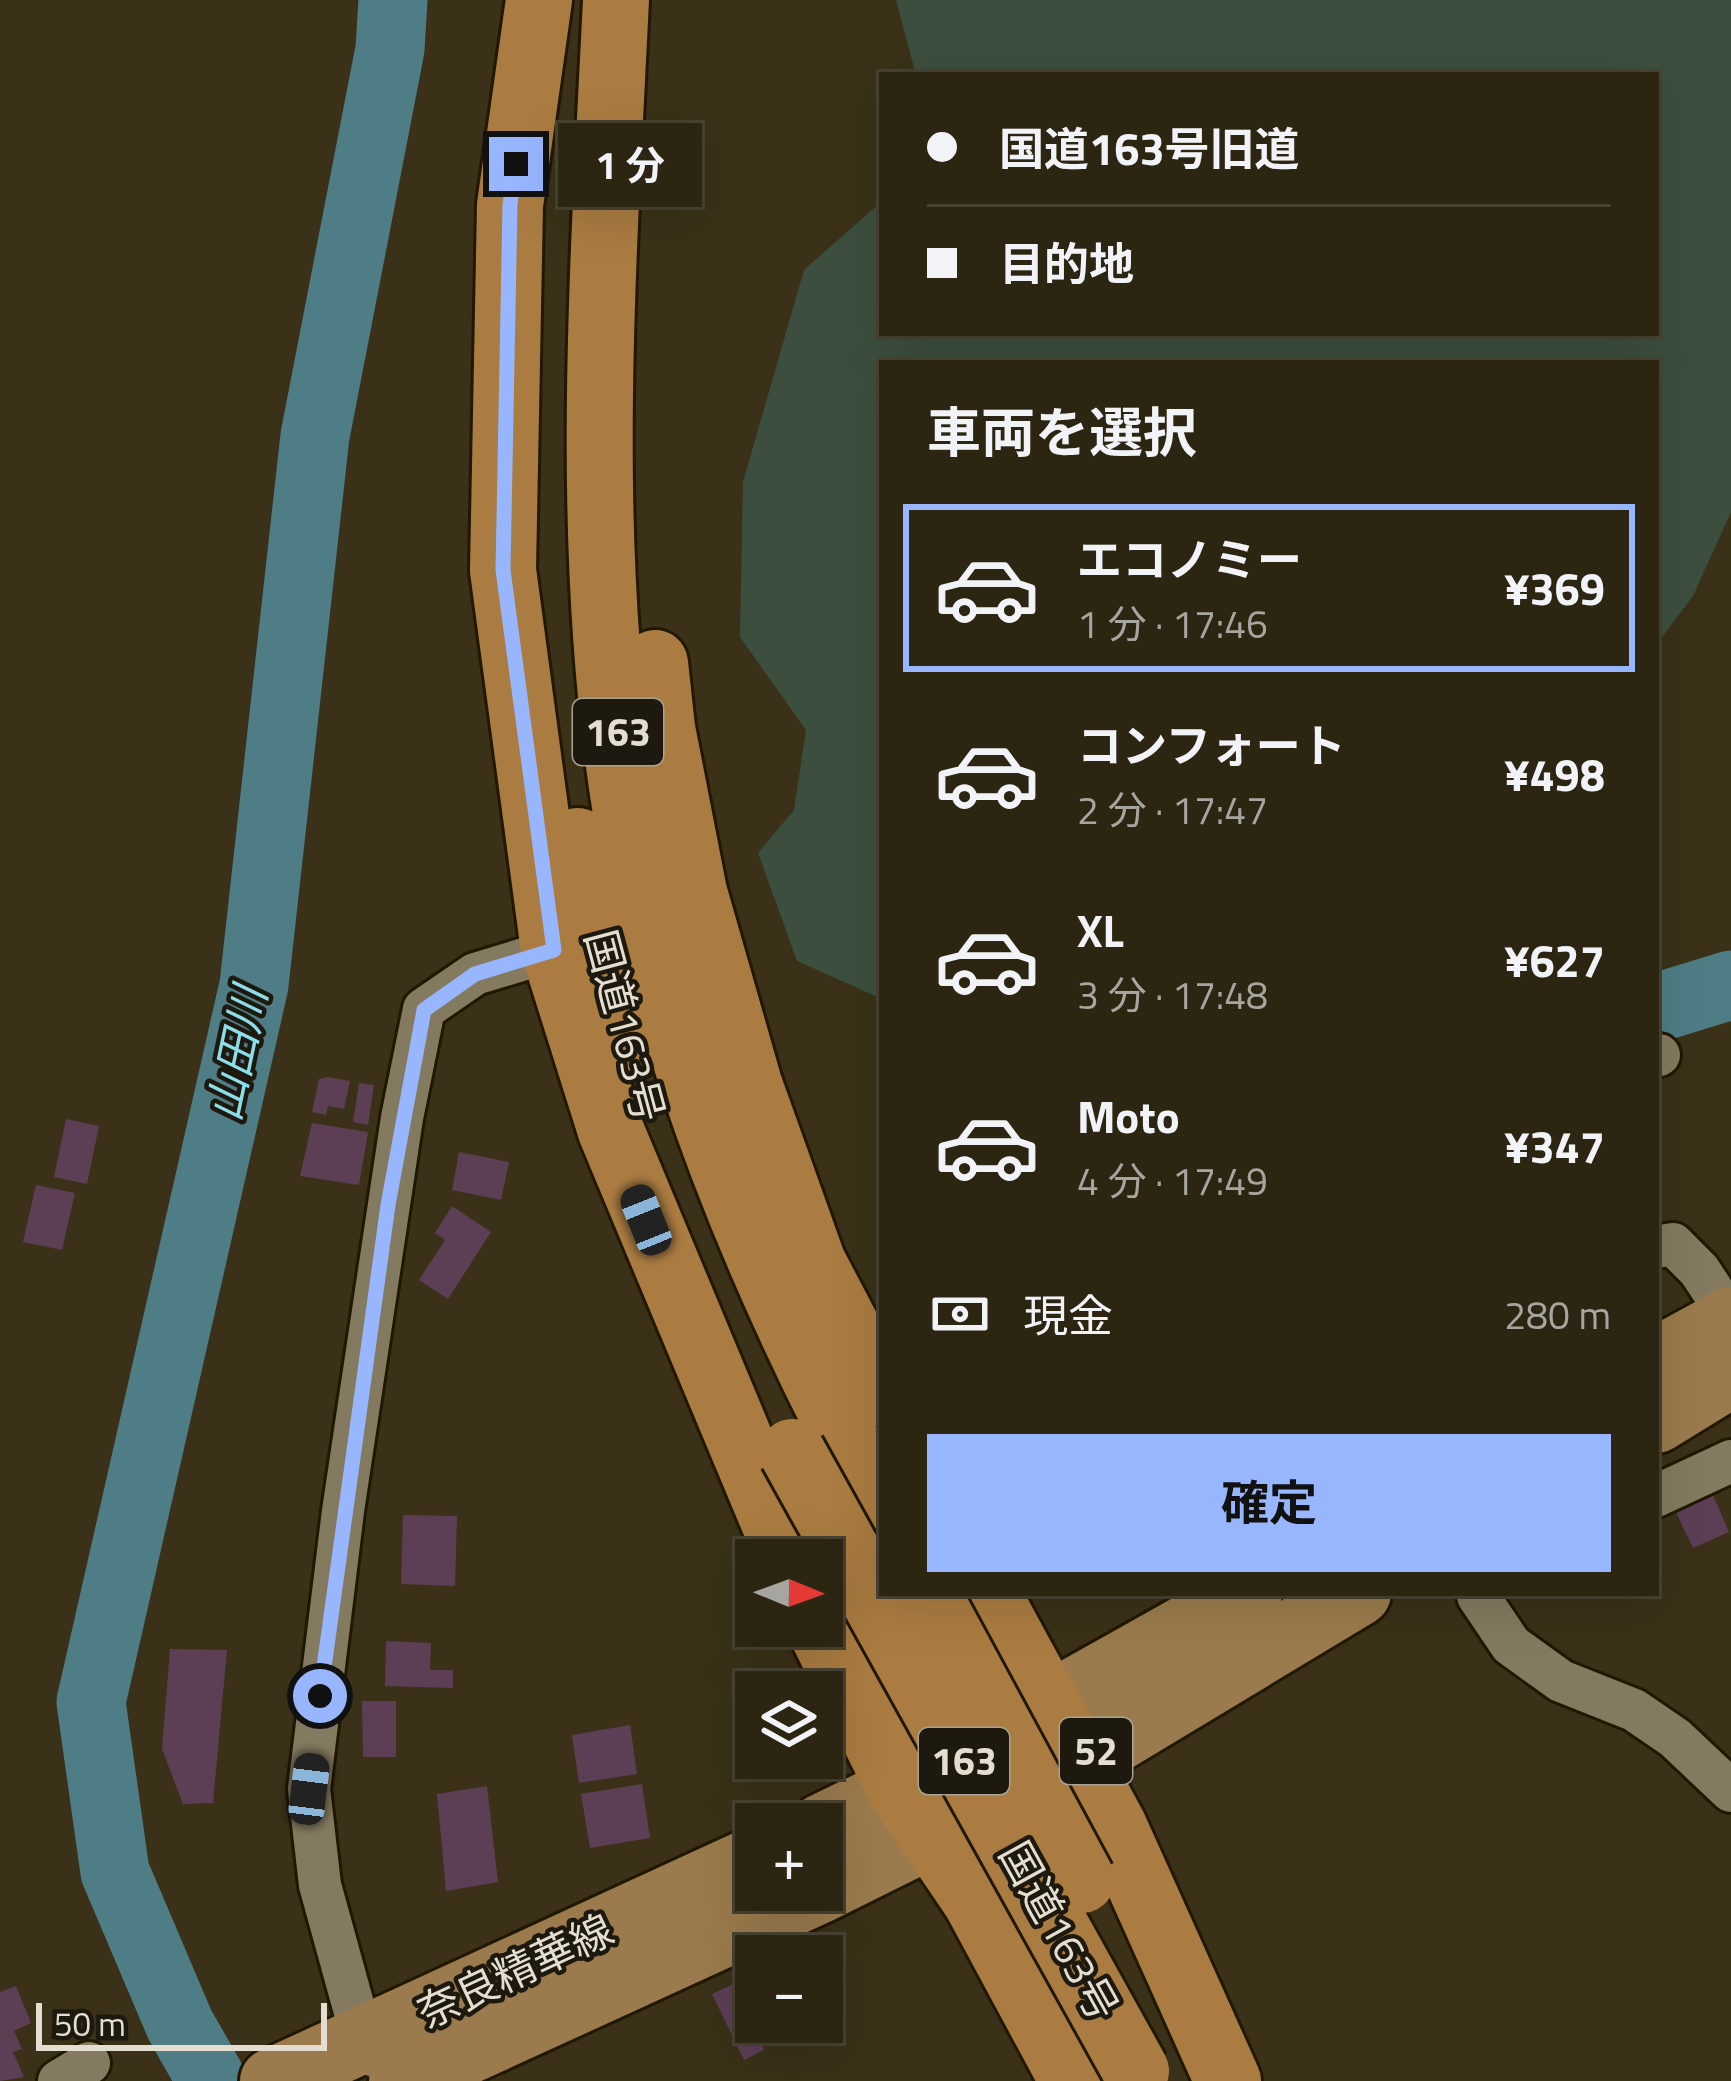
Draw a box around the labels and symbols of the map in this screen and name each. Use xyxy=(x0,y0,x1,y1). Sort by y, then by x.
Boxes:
callout: 1 分 xyxy=(558,122,702,206)
route end xyxy=(489,137,543,191)
road number: 163 xyxy=(573,699,663,765)
street label: 国道163号 xyxy=(570,923,682,1129)
water label: 山田川 xyxy=(189,977,284,1127)
car xyxy=(616,1180,676,1260)
north arrow xyxy=(735,1539,843,1647)
route start xyxy=(293,1669,347,1723)
road number: 52 xyxy=(1060,1718,1132,1784)
road number: 163 xyxy=(919,1728,1009,1794)
car xyxy=(287,1751,331,1827)
street label: 国道163号 xyxy=(984,1829,1136,2032)
street label: 奈良精華線 xyxy=(406,1897,623,2043)
scale bar xyxy=(36,1997,327,2050)

